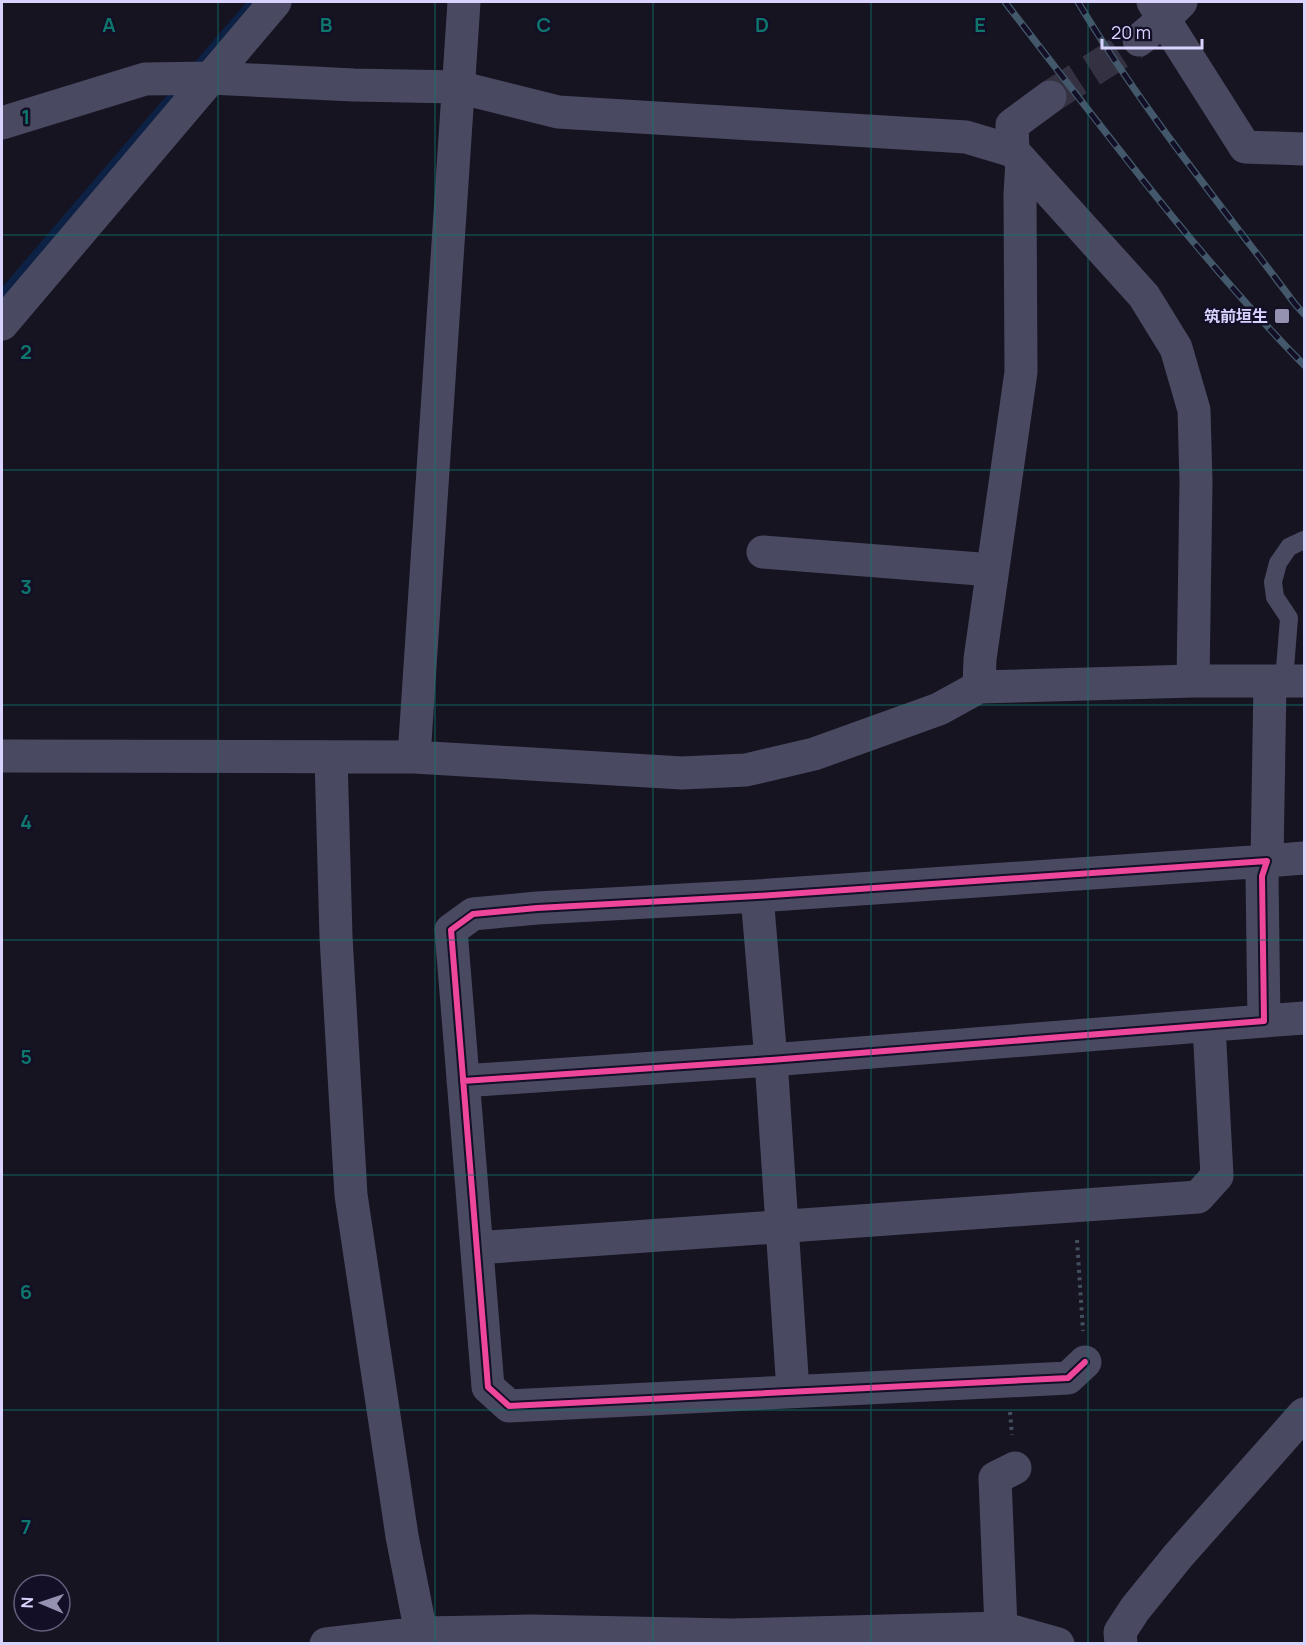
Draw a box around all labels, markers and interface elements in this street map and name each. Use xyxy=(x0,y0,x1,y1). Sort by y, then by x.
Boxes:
text: A xyxy=(102,11,116,38)
text: B xyxy=(320,11,333,38)
text: C xyxy=(537,11,551,38)
text: D xyxy=(755,11,769,38)
text: E xyxy=(974,11,986,38)
scale bar xyxy=(1102,12,1202,50)
text: 20 m xyxy=(1111,20,1151,44)
text: 1 xyxy=(22,103,30,130)
place label: 筑前垣生 xyxy=(1204,305,1268,327)
marker: 筑前垣生 xyxy=(1273,307,1291,325)
text: 2 xyxy=(20,338,32,365)
text: 3 xyxy=(20,573,32,600)
text: 4 xyxy=(20,808,32,835)
text: 5 xyxy=(20,1043,32,1070)
text: 6 xyxy=(20,1278,32,1305)
text: 7 xyxy=(21,1513,31,1540)
north arrow xyxy=(12,1573,72,1633)
text: N xyxy=(16,1596,38,1609)

